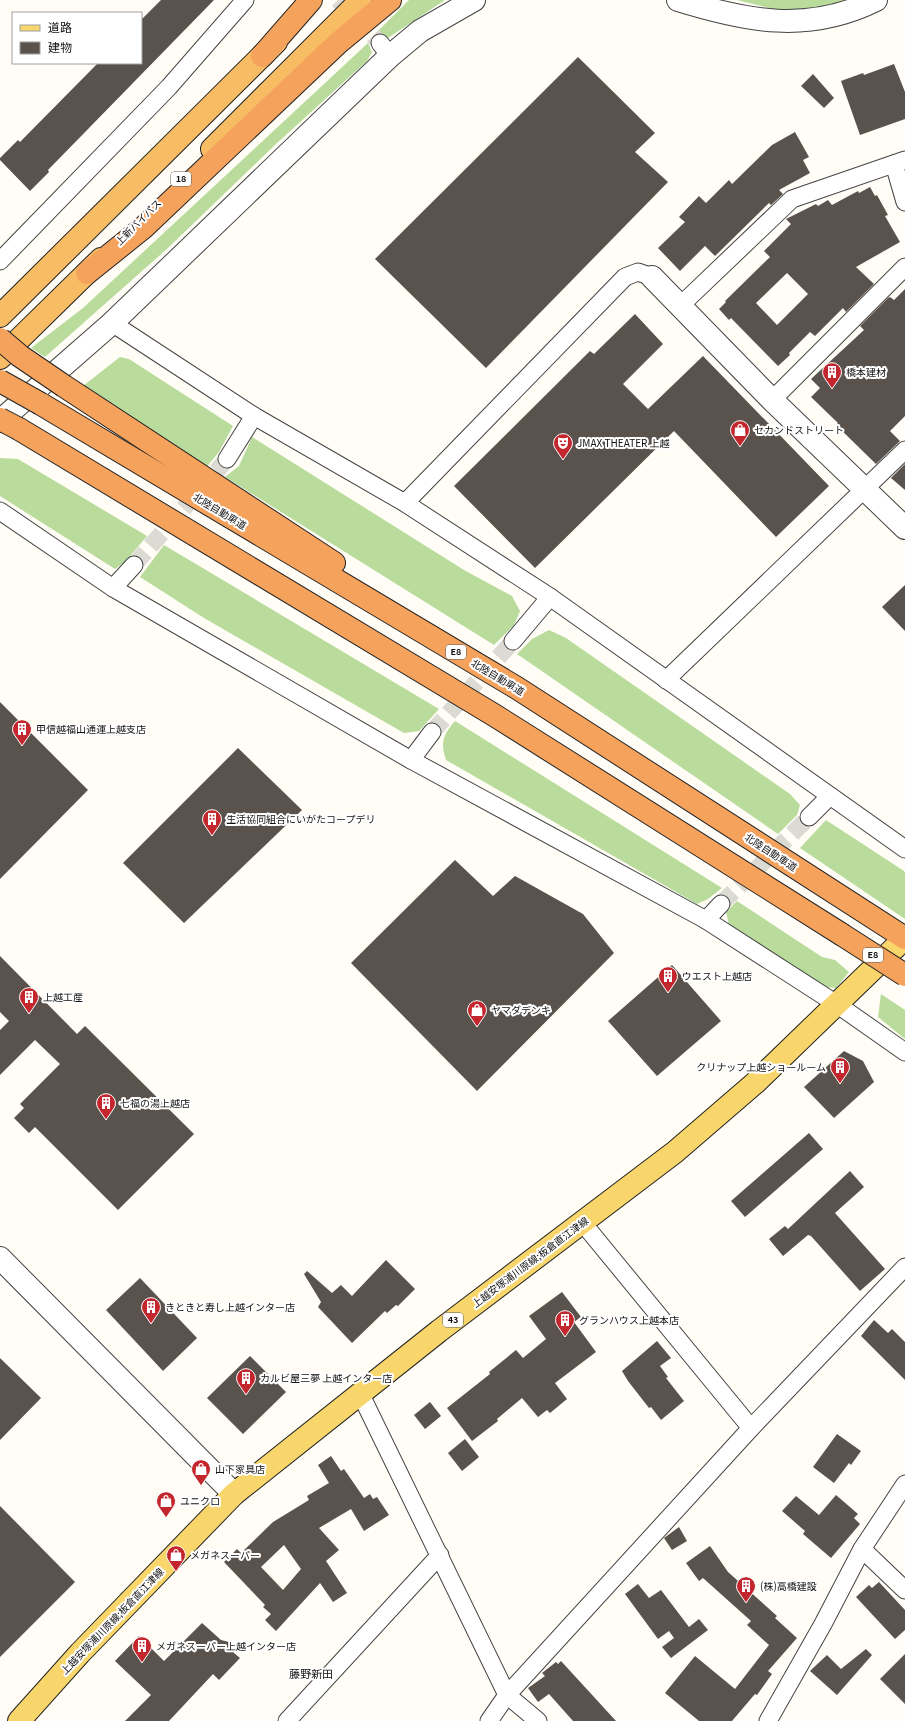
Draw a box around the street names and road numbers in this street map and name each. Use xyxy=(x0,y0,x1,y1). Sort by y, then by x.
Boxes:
road number: 18 xyxy=(171,172,191,186)
street label: 上新バイパス xyxy=(111,195,164,248)
street label: 北陸自動車道 xyxy=(191,489,250,532)
road number: E8 xyxy=(446,645,466,659)
street label: 北陸自動車道 xyxy=(469,655,528,698)
street label: 北陸自動車道 xyxy=(742,829,801,874)
road number: E8 xyxy=(863,948,883,962)
street label: 上越安塚浦川原線;板倉直江津線 xyxy=(468,1213,591,1311)
road number: 43 xyxy=(443,1313,463,1327)
street label: 上越安塚浦川原線;板倉直江津線 xyxy=(57,1564,167,1677)

